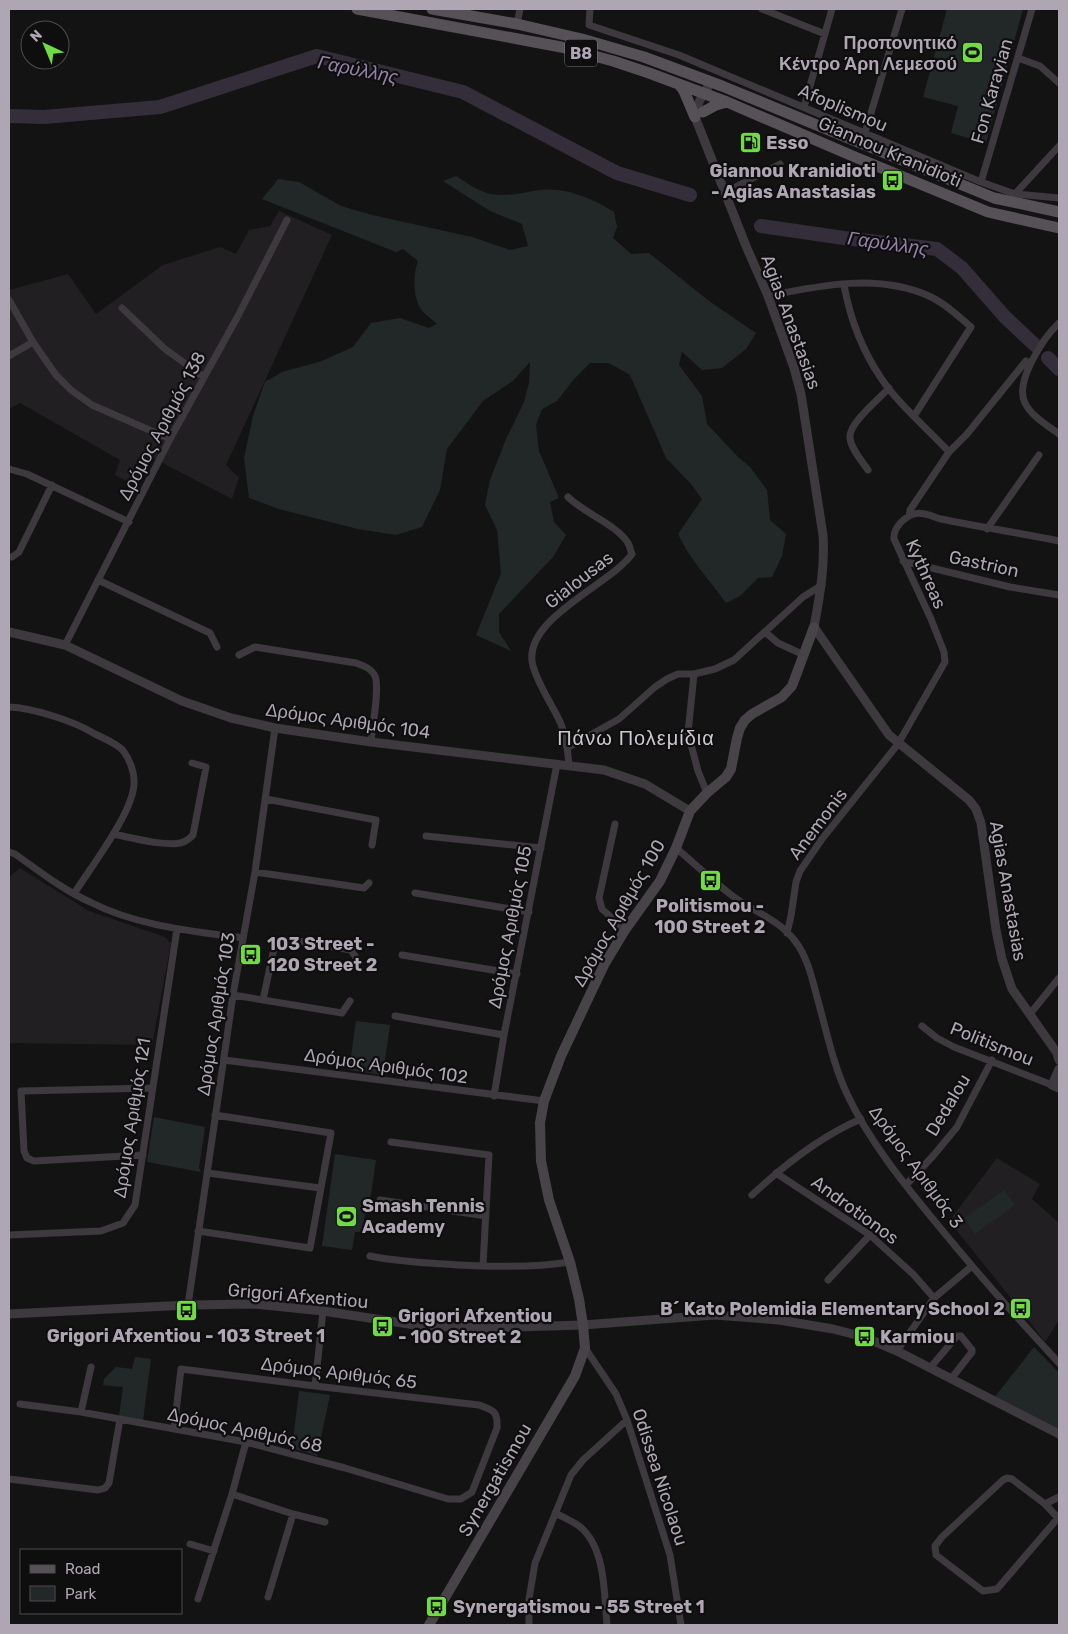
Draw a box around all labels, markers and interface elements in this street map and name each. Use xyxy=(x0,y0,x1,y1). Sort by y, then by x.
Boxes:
north arrow xyxy=(20,20,70,70)
text: N xyxy=(27,26,46,46)
place label: Προπονητικό Κέντρο Άρη Λεμεσού xyxy=(779,32,957,75)
street label: Fon Karayian xyxy=(967,36,1017,146)
road number: B8 xyxy=(565,40,597,66)
sports icon: Προπονητικό Κέντρο Άρη Λεμεσού xyxy=(961,41,985,65)
water label: Γαρύλλης xyxy=(316,50,401,89)
street label: Afoplismou xyxy=(795,79,891,137)
street label: Giannou Kranidioti xyxy=(815,112,965,192)
fuel station icon: Esso xyxy=(738,131,762,155)
place label: Esso xyxy=(766,132,808,154)
place label: Giannou Kranidioti - Agias Anastasias xyxy=(709,160,876,203)
bus stop icon: Giannou Kranidioti - Agias Anastasias xyxy=(880,169,904,193)
water label: Γαρύλλης xyxy=(846,226,931,261)
street label: Agias Anastasias xyxy=(756,252,826,392)
street label: Δρόμος Αριθμός 138 xyxy=(113,348,211,504)
street label: Kythreas xyxy=(901,536,951,612)
street label: Gastrion xyxy=(947,546,1021,582)
street label: Gialousas xyxy=(541,547,617,613)
street label: Δρόμος Αριθμός 104 xyxy=(264,699,432,743)
district label: Πάνω Πολεμίδια xyxy=(557,726,715,750)
street label: Anemonis xyxy=(784,784,852,864)
street label: Agias Anastasias xyxy=(985,819,1031,963)
street label: Δρόμος Αριθμός 100 xyxy=(568,836,670,990)
street label: Δρόμος Αριθμός 105 xyxy=(483,844,537,1010)
bus stop icon: Politismou - 100 Street 2 xyxy=(698,869,722,893)
place label: Politismou - 100 Street 2 xyxy=(655,895,766,938)
street label: Δρόμος Αριθμός 103 xyxy=(192,931,240,1097)
place label: 103 Street - 120 Street 2 xyxy=(267,933,377,976)
bus stop icon: 103 Street - 120 Street 2 xyxy=(239,942,263,966)
street label: Politismou xyxy=(947,1017,1037,1071)
street label: Δρόμος Αριθμός 121 xyxy=(109,1037,155,1199)
street label: Δρόμος Αριθμός 102 xyxy=(303,1044,469,1088)
street label: Dedalou xyxy=(921,1070,975,1140)
street label: Δρόμος Αριθμός 3 xyxy=(864,1101,968,1233)
street label: Androtionos xyxy=(807,1171,903,1249)
place label: Smash Tennis Academy xyxy=(362,1195,485,1238)
sports icon: Smash Tennis Academy xyxy=(334,1204,358,1228)
street label: Grigori Afxentiou xyxy=(227,1279,369,1313)
bus stop icon: B´ Kato Polemidia Elementary School 2 xyxy=(1009,1297,1033,1321)
place label: B´ Kato Polemidia Elementary School 2 xyxy=(660,1298,1005,1320)
bus stop icon: Grigori Afxentiou - 103 Street 1 xyxy=(174,1299,198,1323)
place label: Grigori Afxentiou - 100 Street 2 xyxy=(398,1305,552,1348)
bus stop icon: Grigori Afxentiou - 100 Street 2 xyxy=(370,1314,394,1338)
place label: Grigori Afxentiou - 103 Street 1 xyxy=(47,1325,325,1347)
bus stop icon: Karmiou xyxy=(852,1325,876,1349)
place label: Karmiou xyxy=(880,1326,955,1348)
street label: Δρόμος Αριθμός 65 xyxy=(260,1353,418,1393)
street label: Δρόμος Αριθμός 68 xyxy=(166,1403,324,1457)
street label: Odissea Nicolaou xyxy=(627,1406,693,1548)
street label: Synergatismou xyxy=(454,1419,536,1541)
legend xyxy=(20,1549,182,1614)
text: Road xyxy=(65,1560,101,1578)
text: Park xyxy=(65,1585,96,1603)
bus stop icon: Synergatismou - 55 Street 1 xyxy=(425,1595,449,1619)
place label: Synergatismou - 55 Street 1 xyxy=(453,1596,705,1618)

